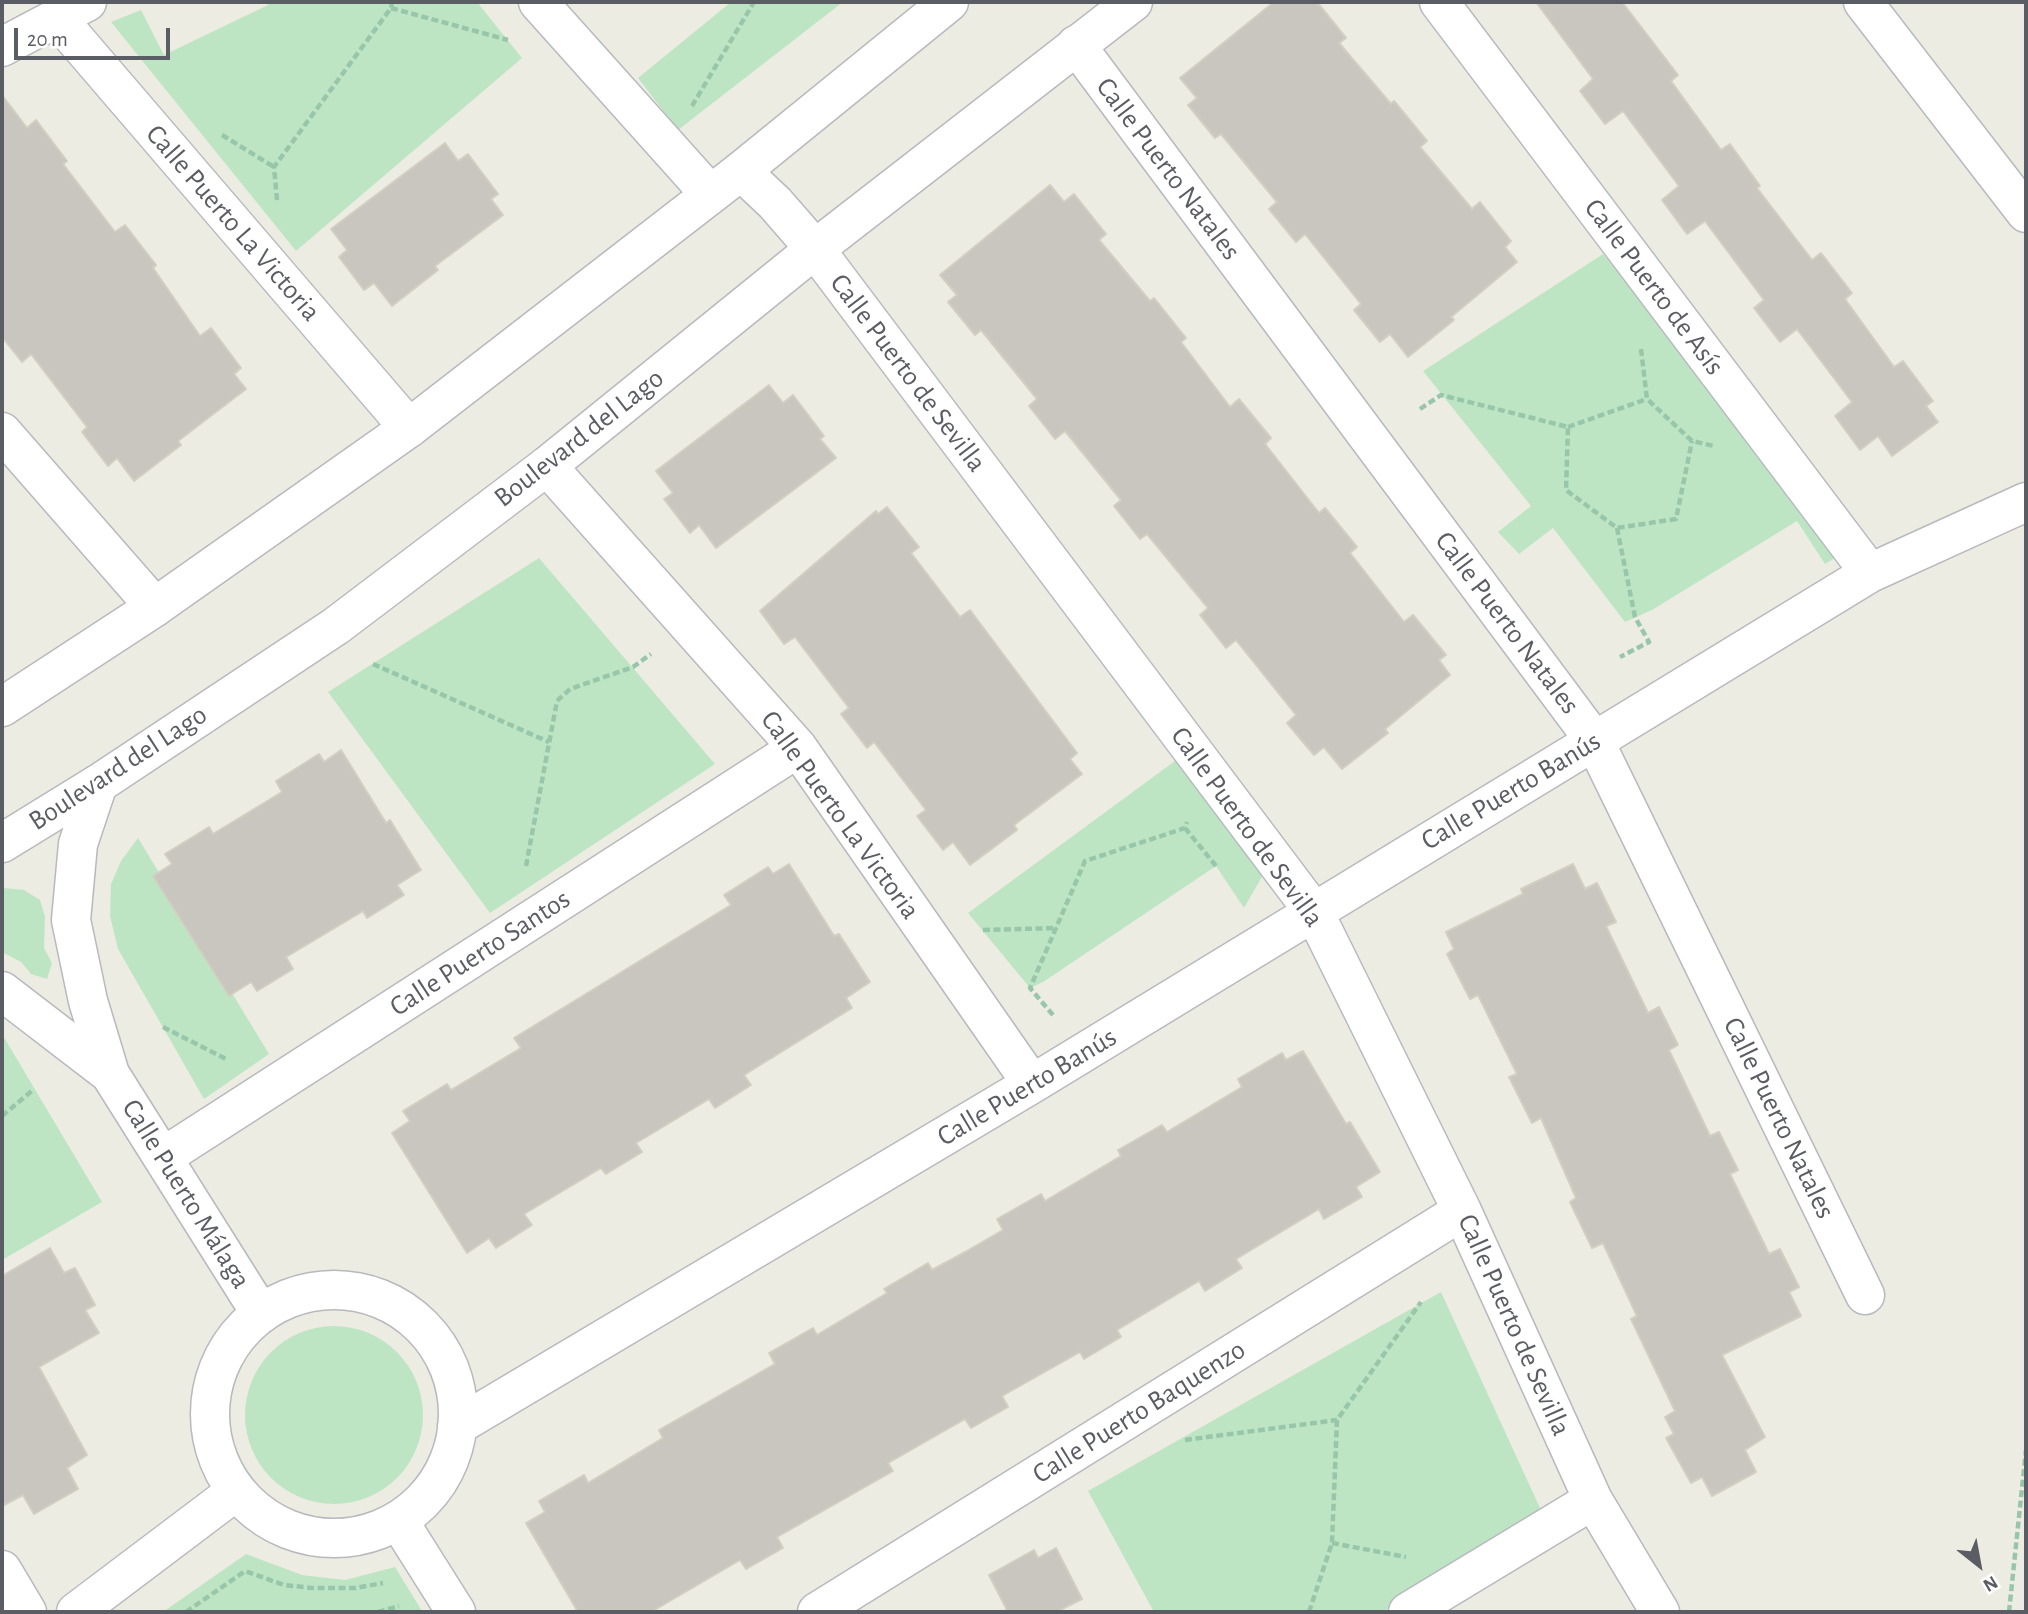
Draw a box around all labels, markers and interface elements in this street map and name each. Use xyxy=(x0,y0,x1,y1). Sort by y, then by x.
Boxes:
scale bar xyxy=(18,14,173,58)
text: 20 m xyxy=(27,29,68,50)
street label: Calle Puerto Natales xyxy=(1088,71,1248,267)
street label: Calle Puerto La Victoria xyxy=(138,118,328,328)
street label: Calle Puerto de Asís xyxy=(1577,192,1731,382)
street label: Calle Puerto de Sevilla xyxy=(823,267,993,479)
street label: Boulevard del Lago xyxy=(488,361,670,515)
street label: Calle Puerto Natales xyxy=(1427,525,1587,721)
street label: Boulevard del Lago xyxy=(23,698,213,838)
street label: Calle Puerto La Victoria xyxy=(753,704,927,926)
street label: Calle Puerto de Sevilla xyxy=(1163,720,1331,934)
street label: Calle Puerto Banús xyxy=(1415,724,1607,858)
street label: Calle Puerto Santos xyxy=(383,882,577,1024)
street label: Calle Puerto Natales xyxy=(1716,1012,1842,1224)
street label: Calle Puerto Banús xyxy=(931,1020,1123,1154)
street label: Calle Puerto Málaga xyxy=(114,1093,258,1295)
street label: Calle Puerto de Sevilla xyxy=(1450,1209,1578,1441)
street label: Calle Puerto Baquenzo xyxy=(1026,1333,1252,1491)
north arrow xyxy=(1944,1530,2014,1600)
text: N xyxy=(1980,1572,2001,1595)

